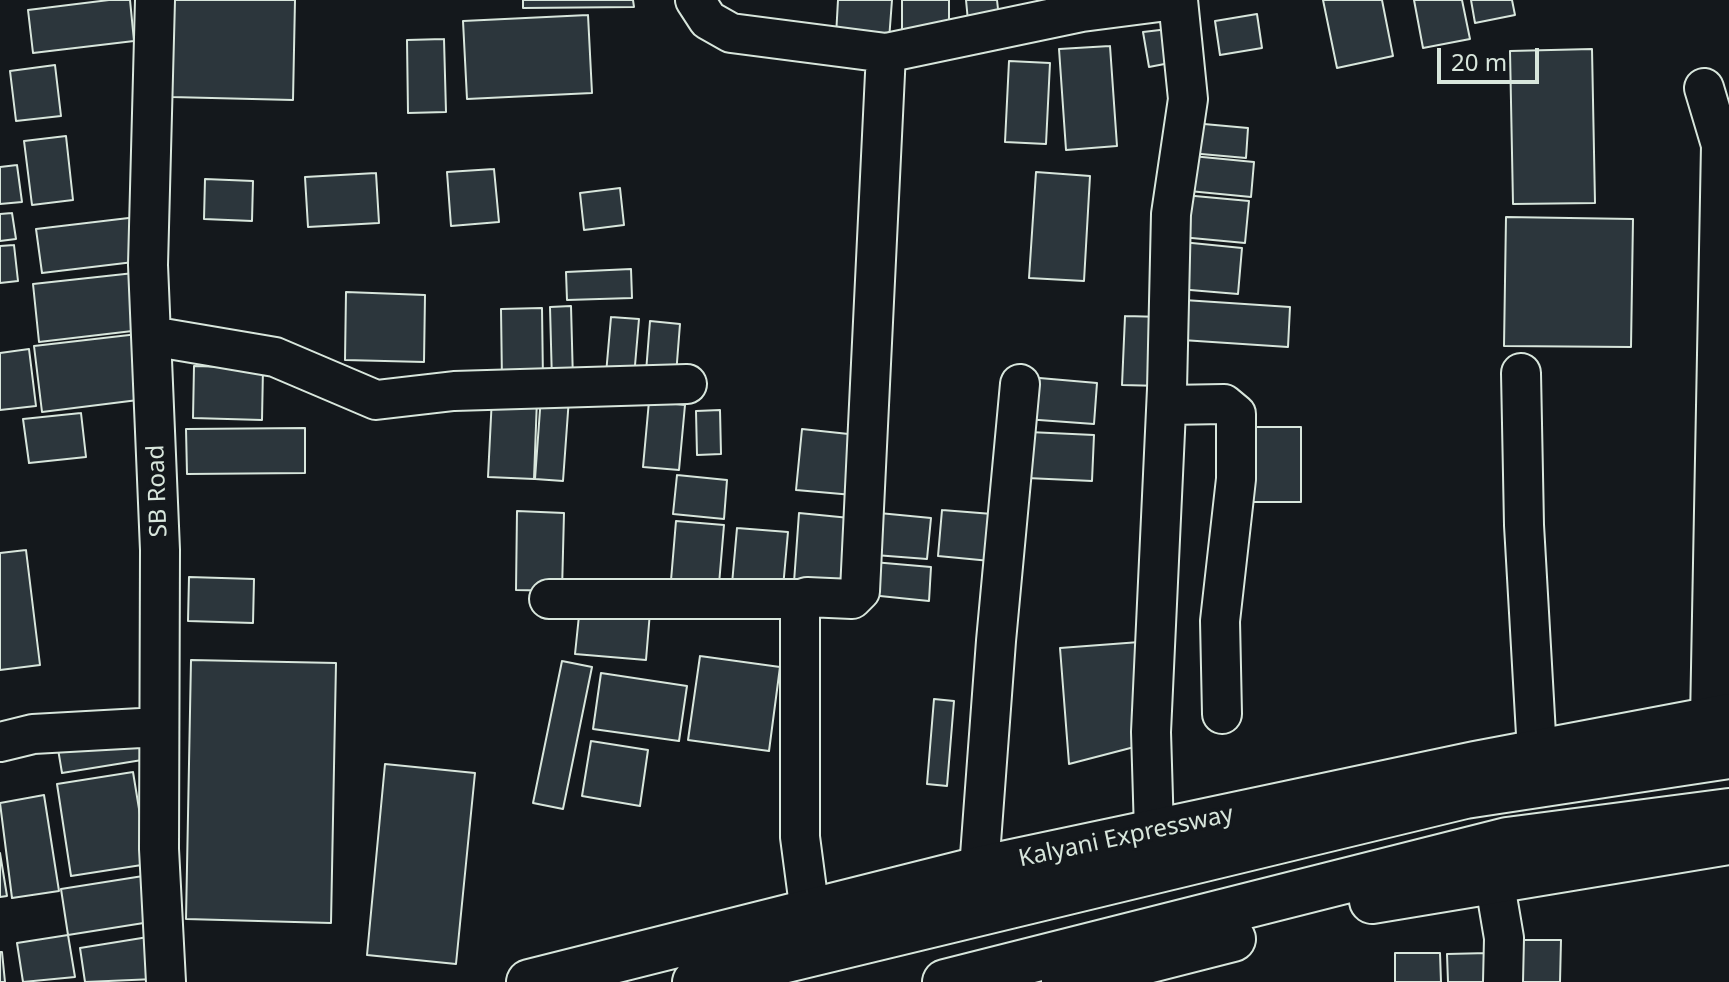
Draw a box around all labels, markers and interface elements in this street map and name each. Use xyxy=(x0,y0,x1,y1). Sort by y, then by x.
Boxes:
scale bar xyxy=(1441,32,1543,82)
text: 20 m xyxy=(1451,45,1507,78)
street label: SB Road xyxy=(142,444,174,538)
street label: Kalyani Expressway xyxy=(1016,800,1236,874)

